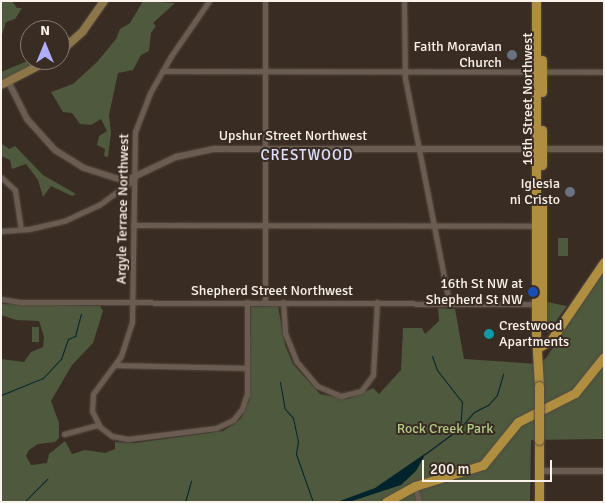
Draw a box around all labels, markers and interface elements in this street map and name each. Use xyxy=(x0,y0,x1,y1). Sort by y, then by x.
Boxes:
north arrow xyxy=(20,20,70,70)
text: N xyxy=(40,22,50,39)
street label: 16th Street Northwest xyxy=(520,33,536,165)
place label: Faith Moravian Church xyxy=(413,39,502,72)
marker: Faith Moravian Church xyxy=(506,49,518,61)
street label: Upshur Street Northwest xyxy=(219,128,367,144)
street label: Argyle Terrace Northwest xyxy=(113,134,133,284)
district label: CRESTWOOD xyxy=(259,147,355,165)
place label: Iglesia ni Cristo xyxy=(510,176,560,208)
marker: Iglesia ni Cristo xyxy=(564,186,576,198)
place label: 16th St NW at Shepherd St NW xyxy=(426,276,523,308)
street label: Shepherd Street Northwest xyxy=(191,283,353,299)
marker: 16th St NW at Shepherd St NW xyxy=(527,286,539,298)
place label: Crestwood Apartments xyxy=(499,318,569,351)
marker: Crestwood Apartments xyxy=(483,328,495,340)
park label: Rock Creek Park xyxy=(397,421,493,437)
scale bar xyxy=(425,450,555,482)
text: 200 m xyxy=(430,460,470,478)

